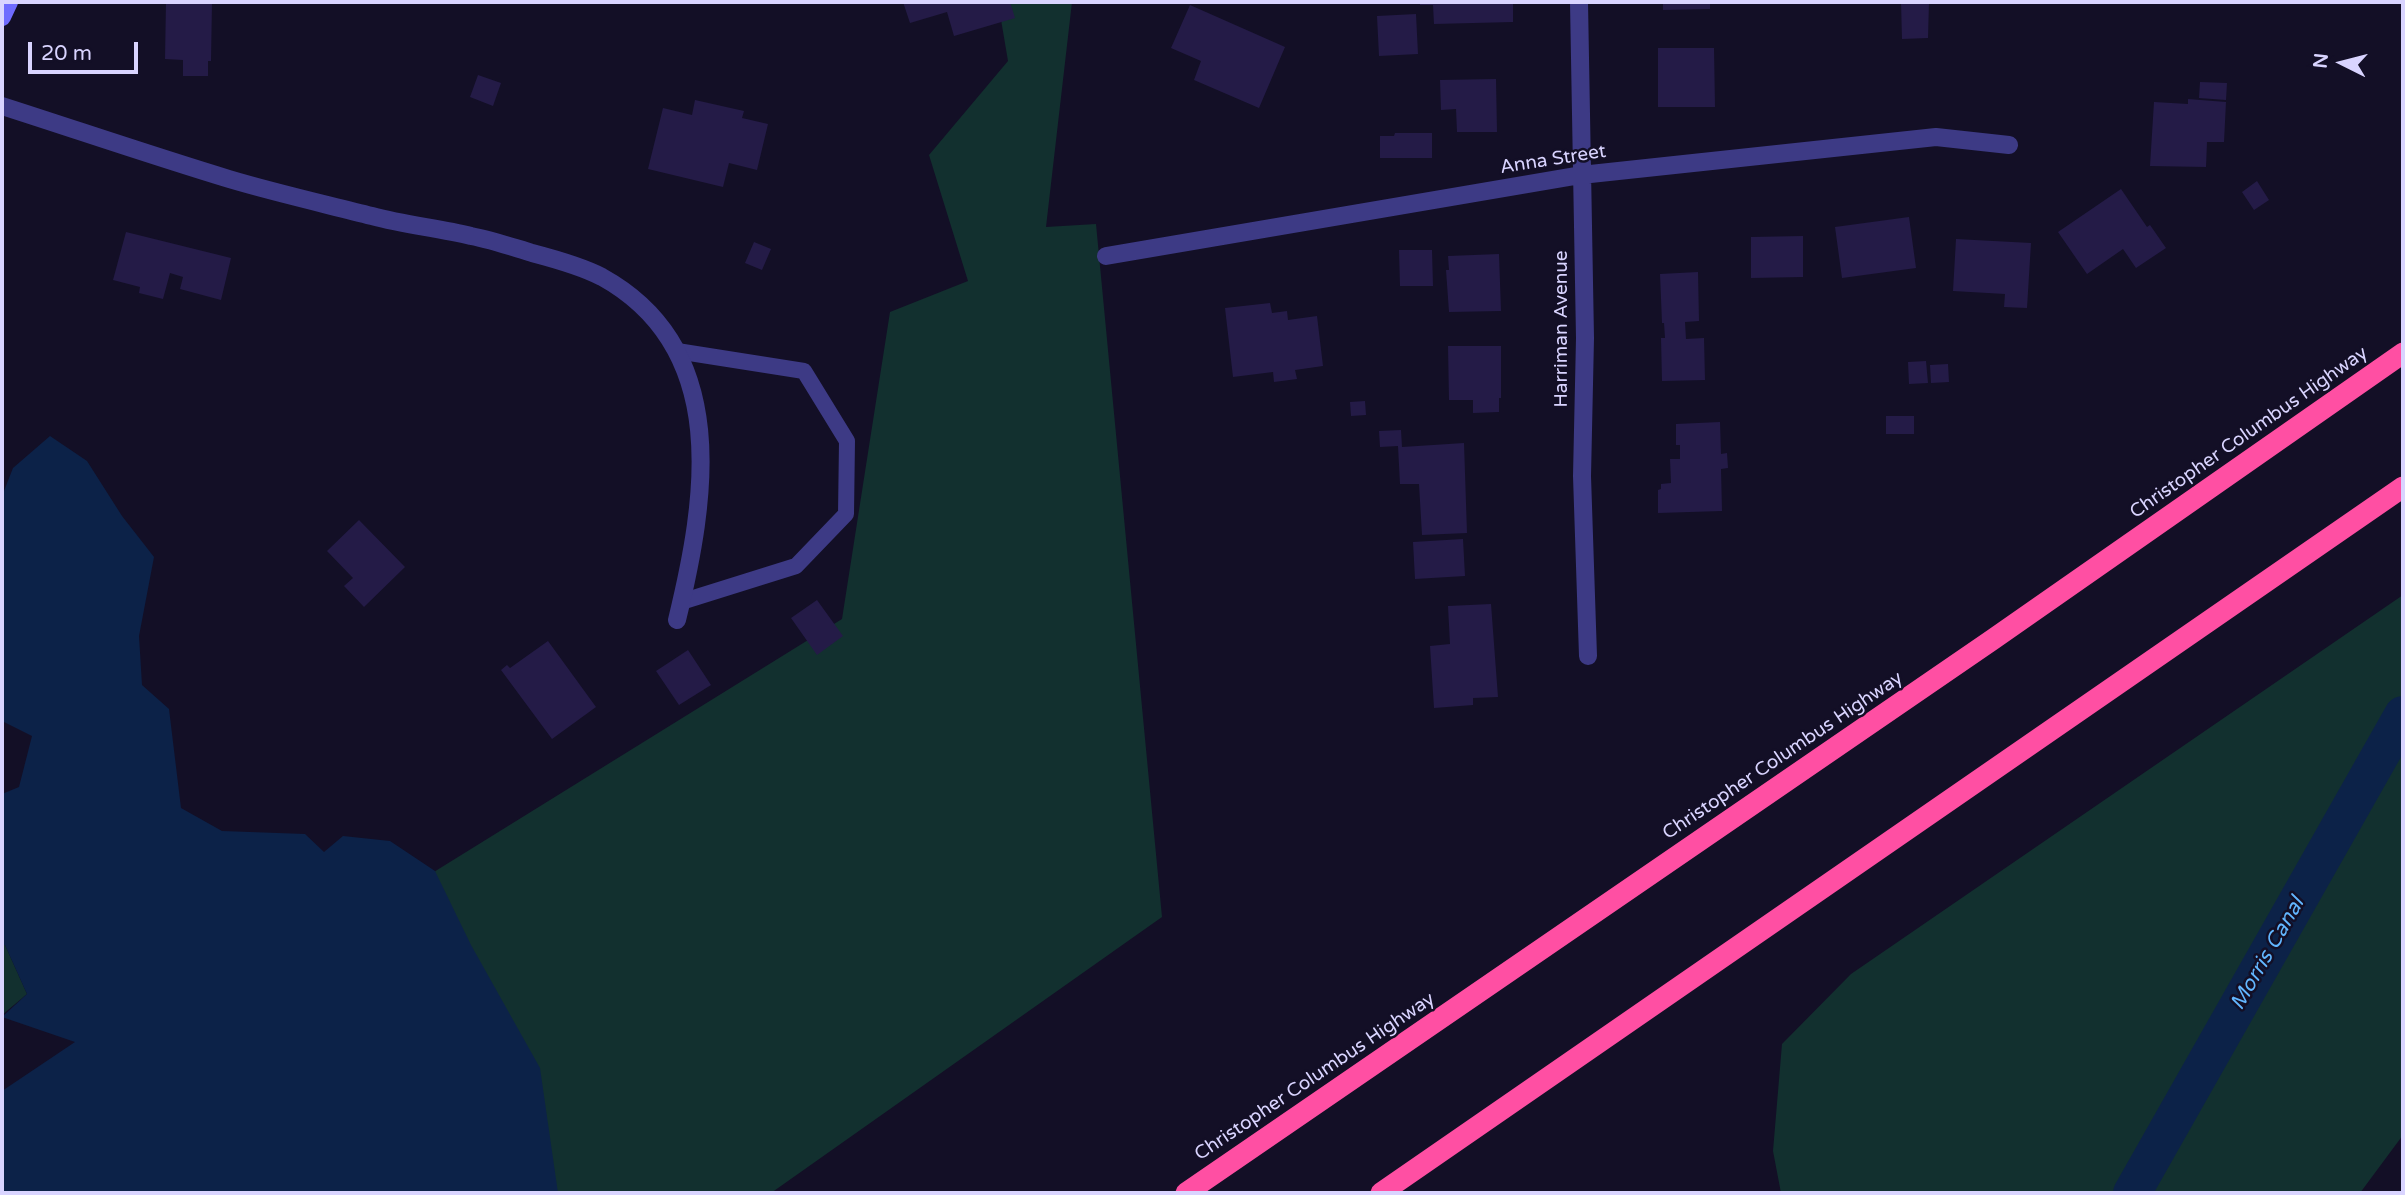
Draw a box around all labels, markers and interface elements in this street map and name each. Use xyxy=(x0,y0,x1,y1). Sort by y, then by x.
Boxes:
scale bar xyxy=(32,28,142,72)
north arrow xyxy=(2307,28,2377,98)
text: 20 m xyxy=(41,41,92,66)
text: N xyxy=(2309,52,2333,70)
street label: Anna Street xyxy=(1498,140,1608,180)
street label: Harriman Avenue xyxy=(1551,251,1573,407)
street label: Christopher Columbus Highway xyxy=(2126,342,2372,524)
street label: Christopher Columbus Highway xyxy=(1659,667,1907,845)
water label: Morris Canal xyxy=(2226,893,2310,1015)
street label: Christopher Columbus Highway xyxy=(1191,988,1439,1166)

